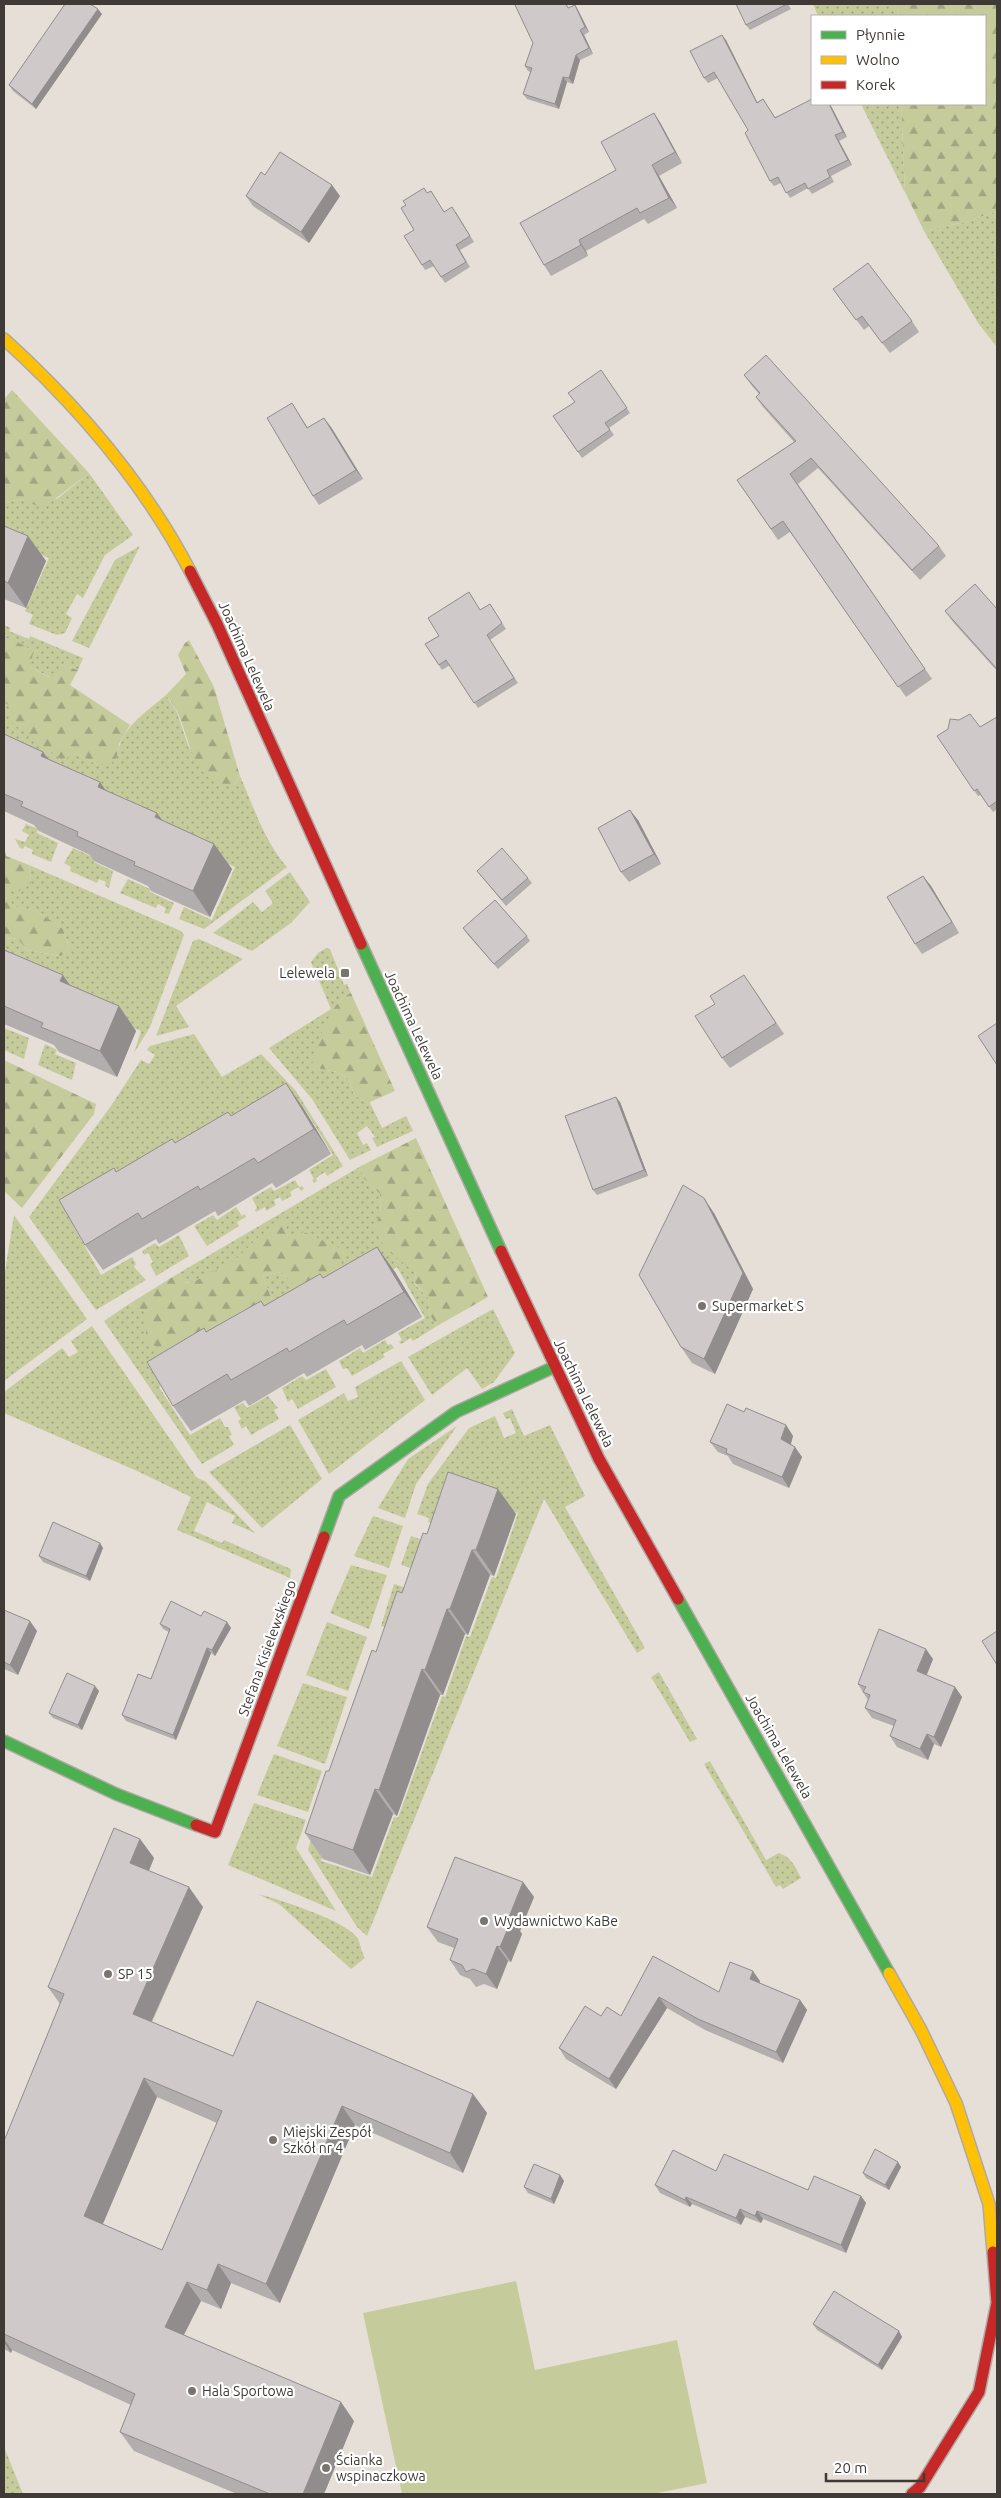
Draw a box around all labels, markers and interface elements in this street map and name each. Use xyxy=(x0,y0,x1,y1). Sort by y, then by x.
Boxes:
legend xyxy=(811,15,986,105)
text: Płynnie xyxy=(856,26,905,43)
text: Wolno xyxy=(856,51,900,68)
text: Korek xyxy=(856,76,896,93)
street label: Joachima Lelewela xyxy=(216,599,278,713)
place label: Lelewela xyxy=(279,965,335,981)
marker: Lelewela xyxy=(339,967,351,979)
street label: Joachima Lelewela xyxy=(382,968,446,1082)
place label: Supermarket S xyxy=(712,1298,804,1314)
marker: Supermarket S xyxy=(696,1300,708,1312)
street label: Joachima Lelewela xyxy=(551,1336,617,1450)
street label: Stefana Kisielewskiego xyxy=(235,1578,299,1718)
street label: Joachima Lelewela xyxy=(742,1691,816,1801)
place label: Wydawnictwo KaBe xyxy=(494,1913,618,1929)
marker: Wydawnictwo KaBe xyxy=(478,1915,490,1927)
place label: SP 15 xyxy=(118,1966,153,1982)
marker: SP 15 xyxy=(102,1968,114,1980)
place label: Miejski Zespół Szkół nr 4 xyxy=(283,2124,372,2156)
marker: Miejski Zespół Szkół nr 4 xyxy=(267,2134,279,2146)
place label: Hala Sportowa xyxy=(202,2383,294,2399)
marker: Hala Sportowa xyxy=(186,2385,198,2397)
scale bar xyxy=(826,2450,924,2482)
place label: Ścianka wspinaczkowa xyxy=(336,2451,426,2484)
text: 20 m xyxy=(834,2459,867,2476)
marker: Ścianka wspinaczkowa xyxy=(320,2462,332,2474)

